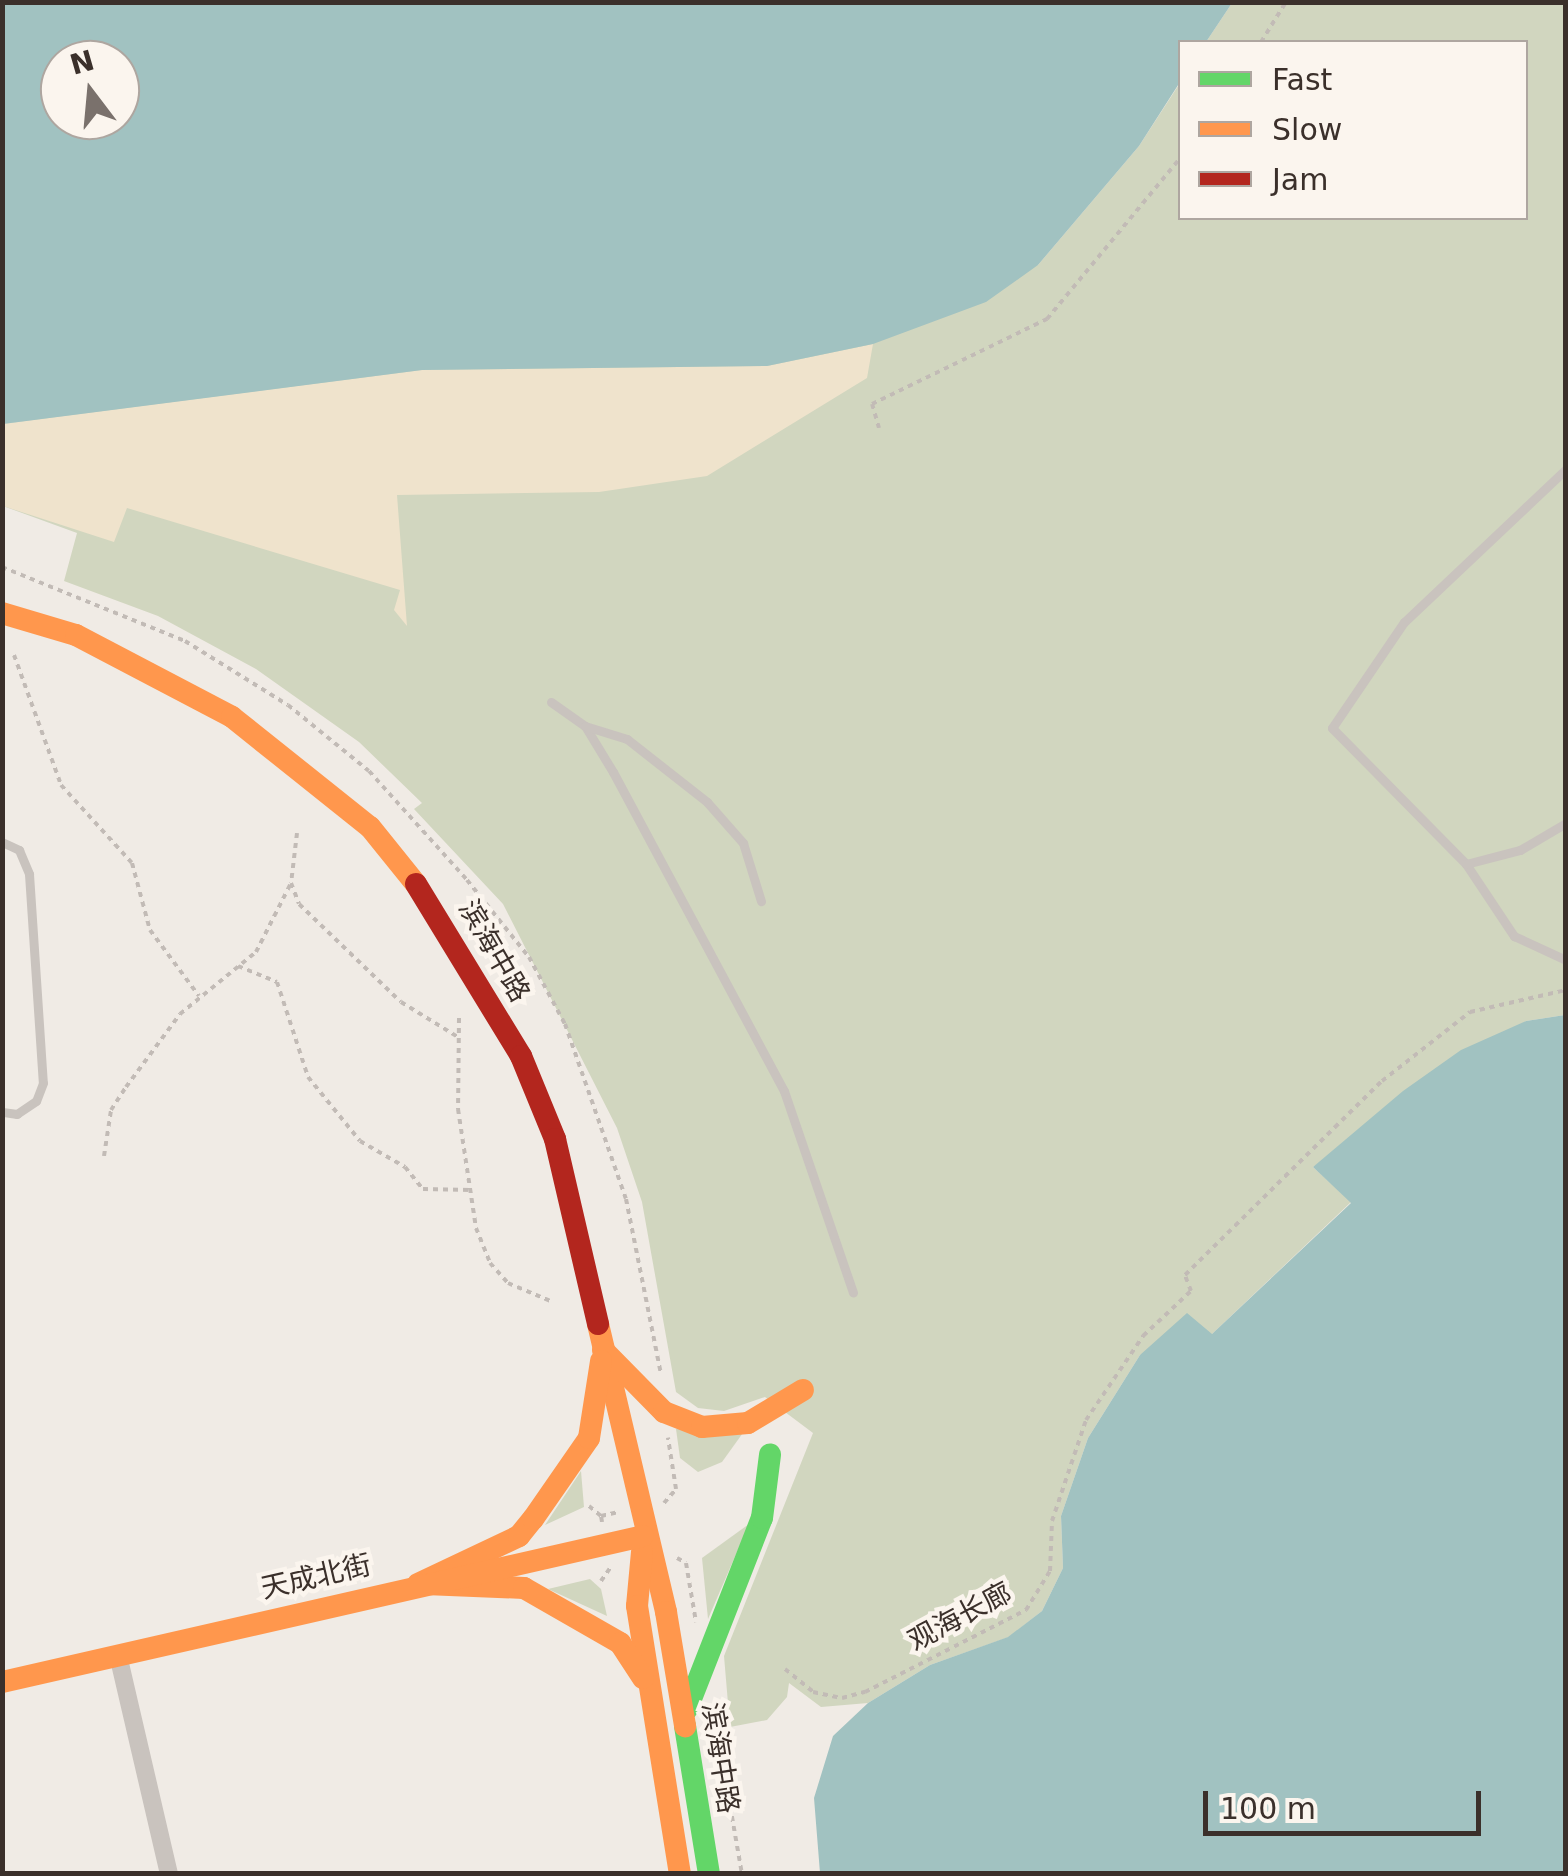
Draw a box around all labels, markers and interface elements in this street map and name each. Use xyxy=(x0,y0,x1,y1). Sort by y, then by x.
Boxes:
north arrow xyxy=(40,40,140,140)
legend xyxy=(1178,40,1528,220)
text: N xyxy=(66,44,98,82)
text: Fast xyxy=(1272,62,1332,97)
text: Slow xyxy=(1272,112,1342,147)
text: Jam xyxy=(1272,162,1328,197)
street label: 滨海中路 xyxy=(451,894,537,1008)
street label: 天成北街 xyxy=(258,1548,374,1606)
street label: 观海长廊 xyxy=(903,1576,1017,1658)
street label: 滨海中路 xyxy=(695,1700,745,1816)
scale bar xyxy=(1208,1771,1486,1833)
text: 100 m xyxy=(1220,1791,1316,1826)

